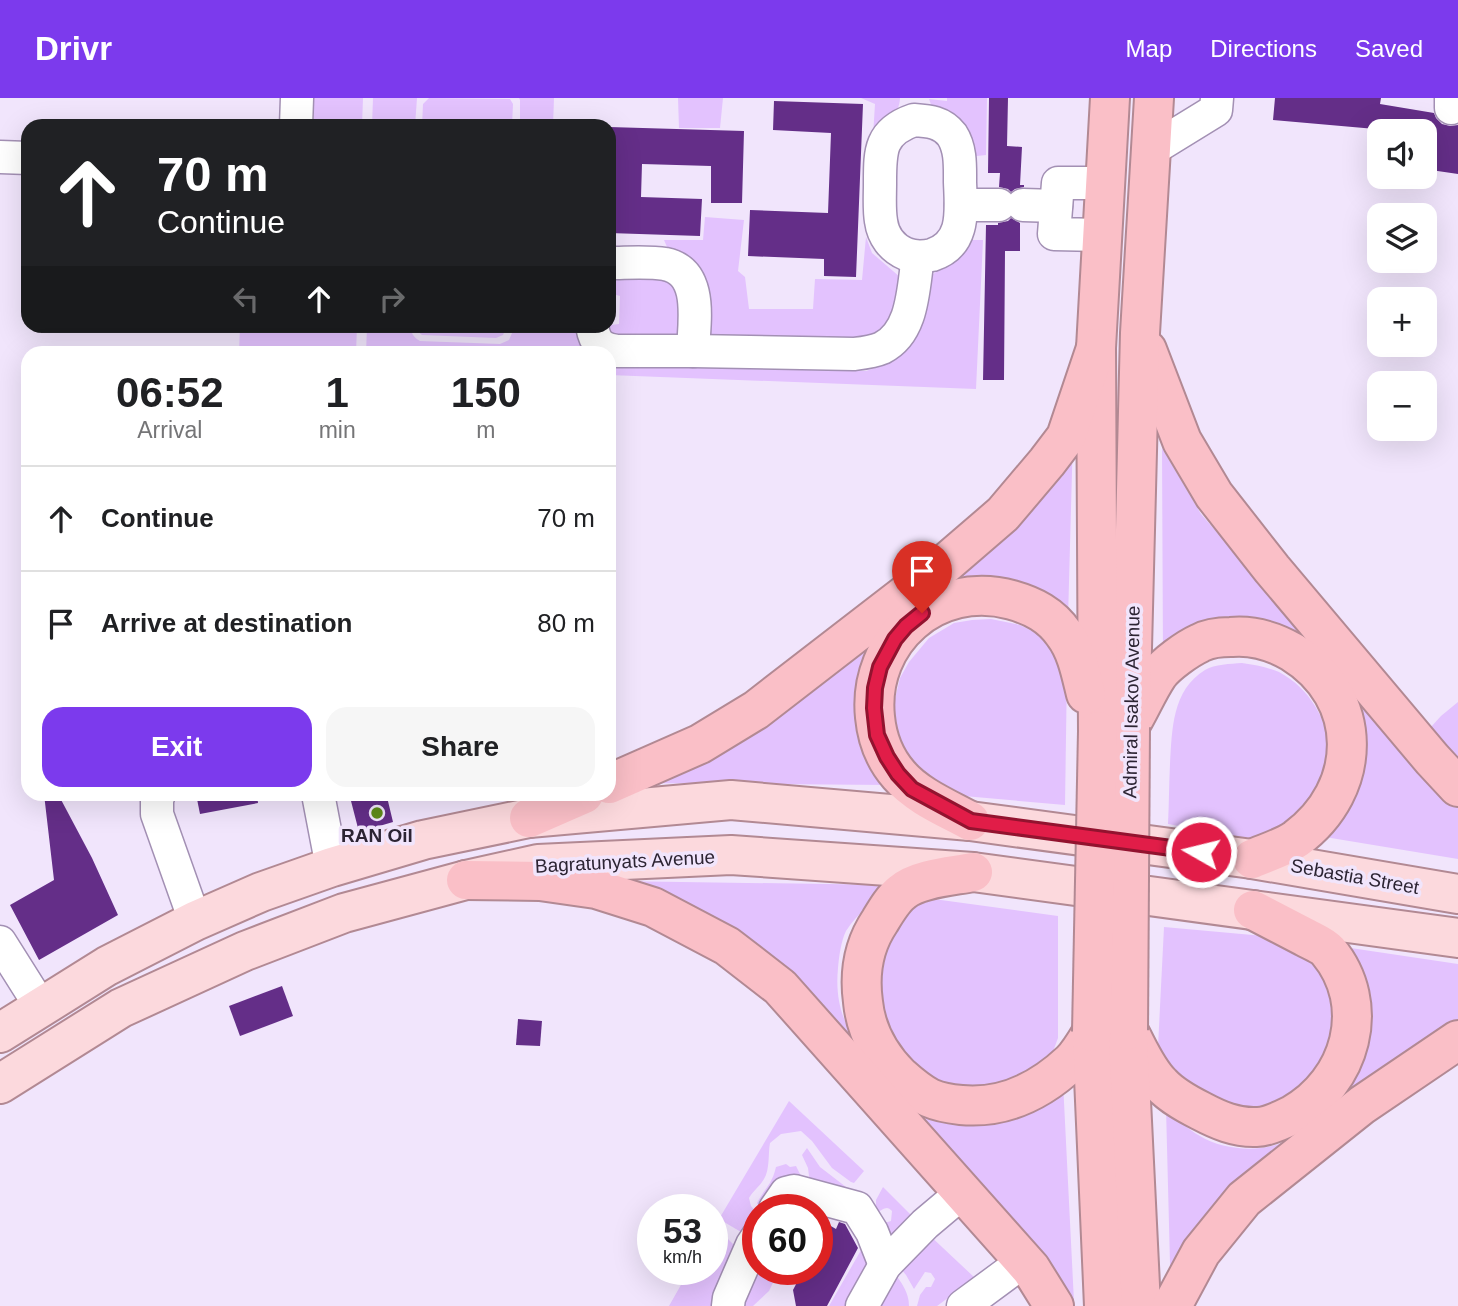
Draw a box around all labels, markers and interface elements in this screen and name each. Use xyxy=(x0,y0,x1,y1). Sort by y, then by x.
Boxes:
text: Drivr xyxy=(35,30,112,67)
text: Map xyxy=(1126,35,1172,62)
text: Directions xyxy=(1210,35,1317,62)
text: Saved xyxy=(1355,35,1423,62)
map controls xyxy=(1367,119,1437,441)
button: sound xyxy=(1367,119,1437,189)
icon: ahead xyxy=(42,147,133,238)
text: 70 m xyxy=(157,147,269,201)
button: layers xyxy=(1367,203,1437,273)
text: Continue xyxy=(157,204,285,240)
icon: left xyxy=(227,280,265,318)
icon: ahead xyxy=(300,280,338,318)
icon: right xyxy=(373,280,411,318)
button: + xyxy=(1367,287,1437,357)
text: 06:52 xyxy=(116,369,224,416)
text: 1 xyxy=(325,369,349,416)
text: 150 xyxy=(451,369,521,416)
button: − xyxy=(1367,371,1437,441)
text: Arrival xyxy=(137,417,202,443)
text: min xyxy=(319,417,356,443)
text: m xyxy=(476,417,495,443)
icon: ahead xyxy=(42,500,80,538)
text: Continue xyxy=(101,503,214,533)
text: 70 m xyxy=(537,503,595,533)
pin xyxy=(892,541,952,613)
icon: arrive xyxy=(903,552,941,590)
icon: arrive xyxy=(42,605,80,643)
street label: Admiral Isakov Avenue xyxy=(1119,605,1144,799)
text: Arrive at destination xyxy=(101,608,352,638)
text: 80 m xyxy=(537,608,595,638)
button: Exit xyxy=(42,707,312,787)
button: Share xyxy=(326,707,595,787)
marker: RAN Oil xyxy=(369,805,385,821)
position arrow xyxy=(1164,815,1238,889)
place label: RAN Oil xyxy=(341,825,413,846)
street label: Bagratunyats Avenue xyxy=(534,846,716,877)
street label: Sebastia Street xyxy=(1289,855,1421,898)
speed limit sign: 60 xyxy=(742,1194,833,1285)
text: 53 xyxy=(663,1211,702,1250)
text: km/h xyxy=(663,1247,702,1267)

